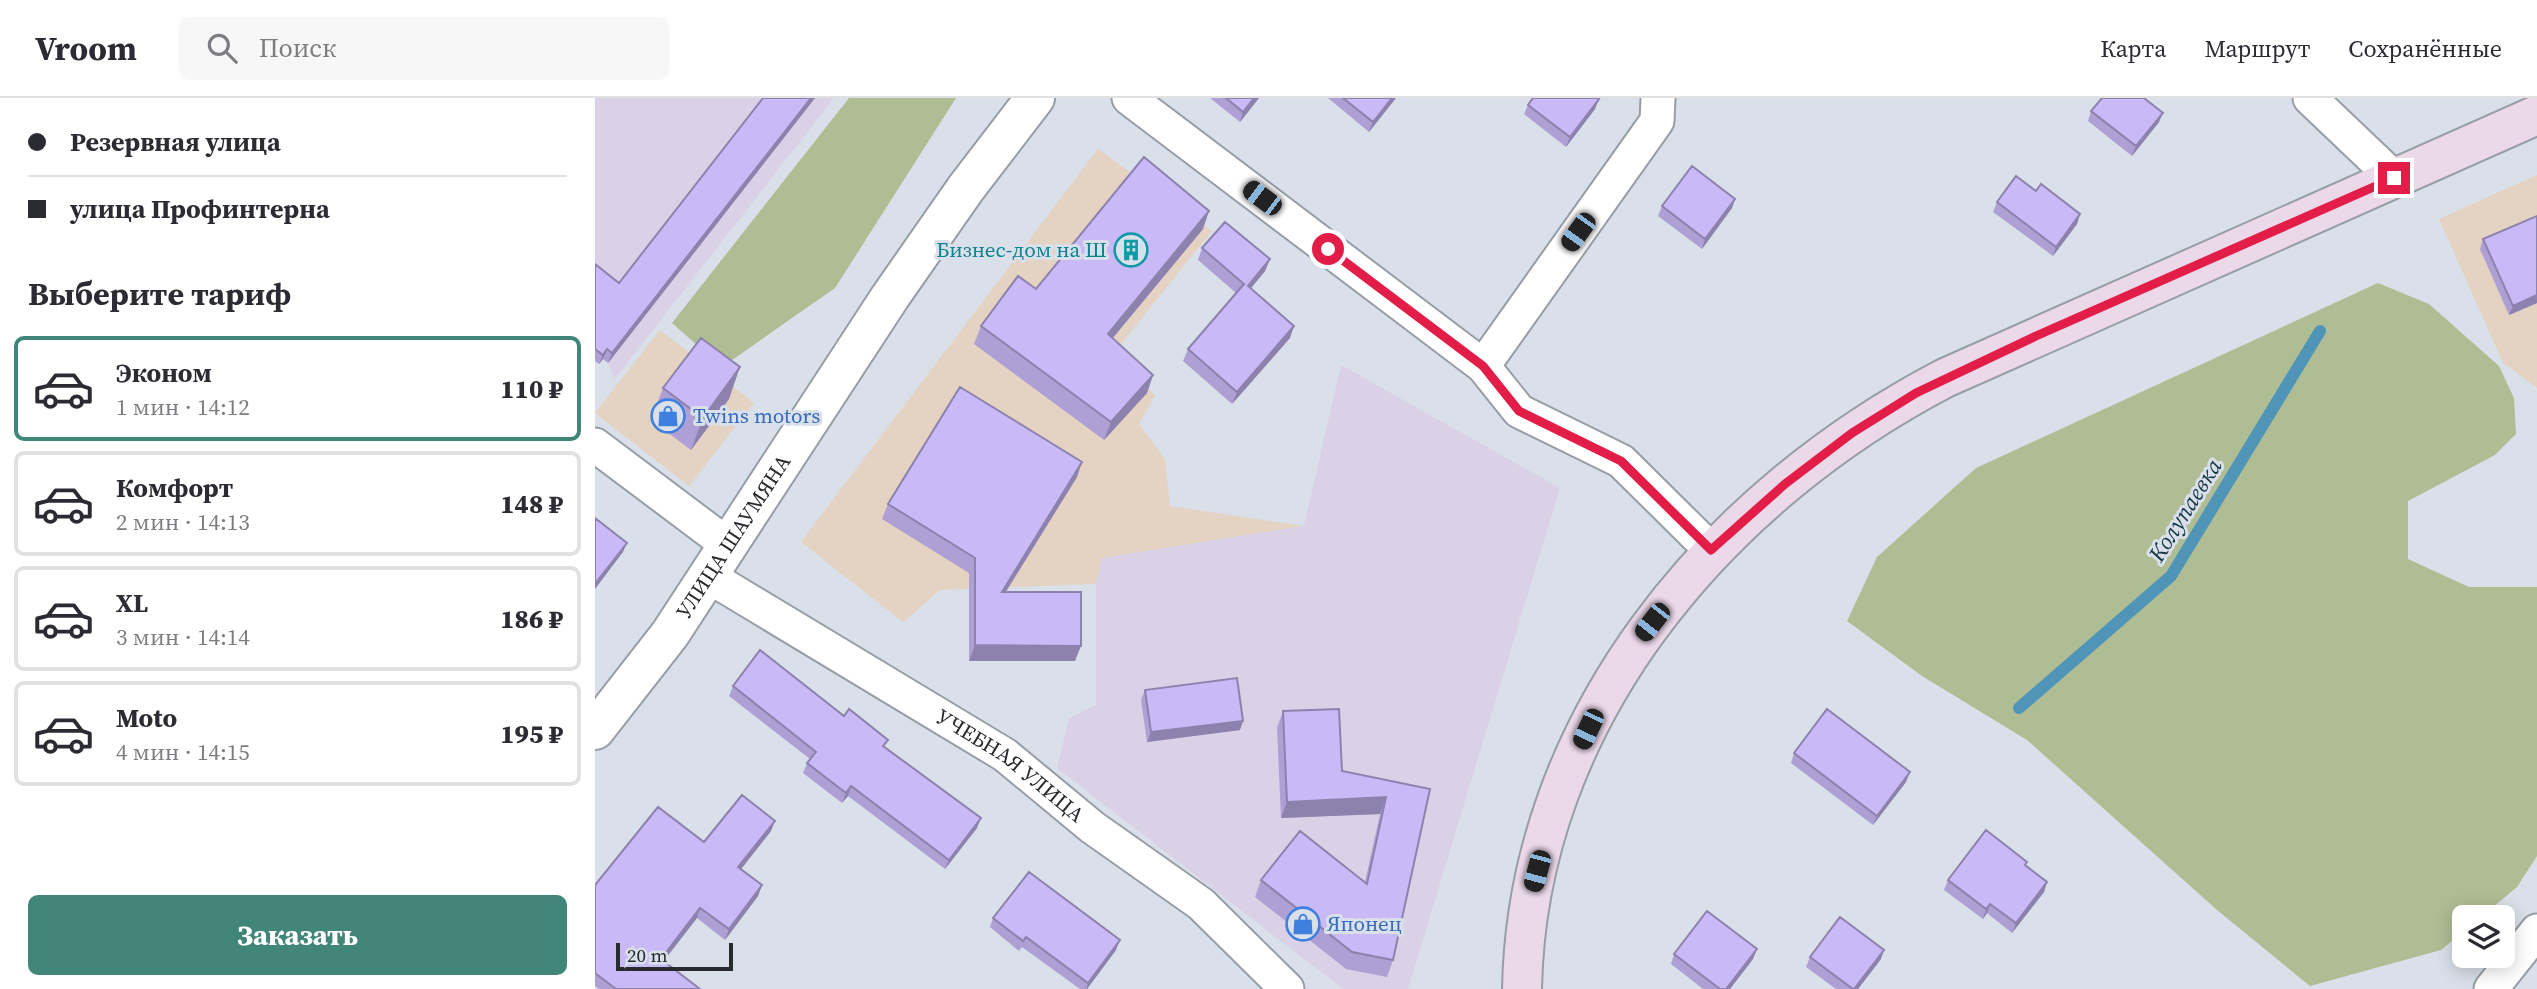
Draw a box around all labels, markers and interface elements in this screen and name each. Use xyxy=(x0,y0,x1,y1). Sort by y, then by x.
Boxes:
search box xyxy=(179,17,669,80)
text: Vroom xyxy=(35,26,137,71)
icon: search xyxy=(203,29,241,67)
text: Поиск xyxy=(259,30,336,66)
text: Карта xyxy=(2100,32,2166,65)
text: Маршрут xyxy=(2204,32,2310,65)
text: Сохранённые xyxy=(2348,32,2502,65)
text: Резервная улица xyxy=(70,124,281,160)
route end xyxy=(2378,162,2410,194)
car xyxy=(1239,177,1286,219)
text: улица Профинтерна xyxy=(70,191,330,227)
car xyxy=(1558,209,1599,255)
building icon: Бизнес-дом на Ш xyxy=(1112,231,1150,269)
route start xyxy=(1312,233,1344,265)
place label: Бизнес-дом на Ш xyxy=(936,235,1107,264)
text: Выберите тариф xyxy=(28,272,291,316)
text: Эконом xyxy=(116,355,212,391)
icon: car xyxy=(32,357,95,420)
text: 110 ₽ xyxy=(500,371,563,407)
text: 1 мин · 14:12 xyxy=(116,391,250,423)
shop icon: Twins motors xyxy=(649,397,687,435)
place label: Twins motors xyxy=(693,401,820,430)
street label: УЛИЦА ШАУМЯНА xyxy=(669,449,797,624)
water label: Колупаевка xyxy=(2140,452,2229,569)
text: Комфорт xyxy=(116,470,233,506)
icon: car xyxy=(32,472,95,535)
text: 148 ₽ xyxy=(500,486,563,522)
text: 2 мин · 14:13 xyxy=(116,506,250,538)
text: XL xyxy=(116,585,148,621)
icon: car xyxy=(32,587,95,650)
car xyxy=(1631,599,1674,645)
text: 186 ₽ xyxy=(500,601,563,637)
text: 3 мин · 14:14 xyxy=(116,621,250,653)
text: Moto xyxy=(116,700,177,736)
icon: car xyxy=(32,702,95,765)
street label: УЧЕБНАЯ УЛИЦА xyxy=(931,702,1091,829)
car xyxy=(1570,706,1607,752)
text: 195 ₽ xyxy=(500,716,563,752)
text: 4 мин · 14:15 xyxy=(116,736,250,768)
car xyxy=(1522,848,1553,894)
button: Заказать xyxy=(28,895,567,975)
shop icon: Японец xyxy=(1284,905,1322,943)
map controls xyxy=(2452,905,2515,968)
button: layers xyxy=(2452,905,2515,968)
place label: Японец xyxy=(1327,909,1402,938)
scale bar xyxy=(616,940,733,972)
text: 20 m xyxy=(627,942,668,968)

